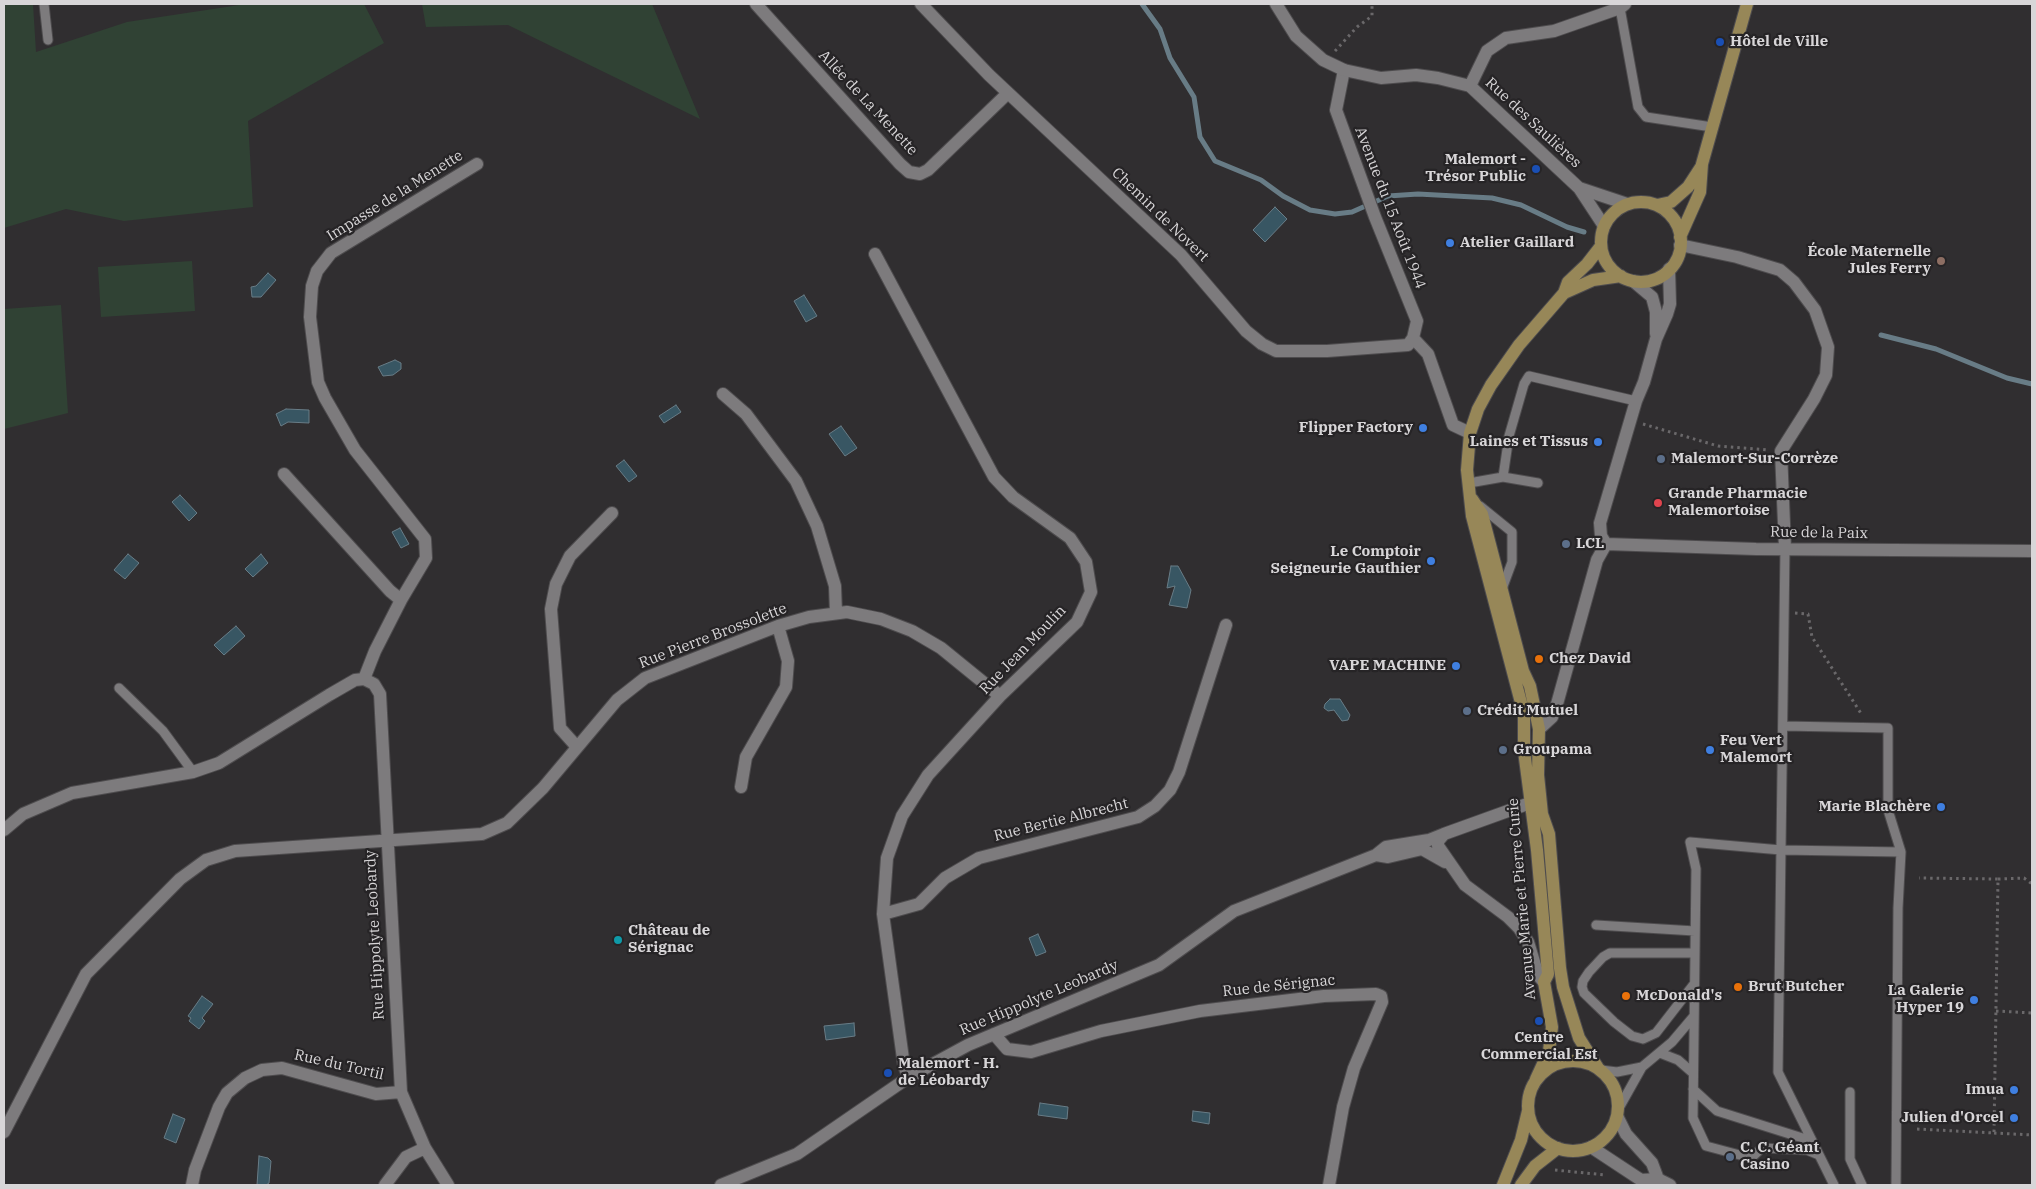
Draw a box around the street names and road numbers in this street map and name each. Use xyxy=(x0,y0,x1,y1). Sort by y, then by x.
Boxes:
street label: Allée de La Menette xyxy=(815,47,921,159)
street label: Rue des Saulières xyxy=(1481,74,1585,172)
street label: Avenue du 15 Août 1944 xyxy=(1351,124,1429,292)
street label: Impasse de la Menette xyxy=(324,147,466,245)
street label: Chemin de Novert xyxy=(1108,164,1212,266)
street label: Rue de la Paix xyxy=(1770,523,1868,543)
street label: Rue Pierre Brossolette xyxy=(637,599,789,673)
street label: Rue Jean Moulin xyxy=(976,602,1070,698)
street label: Rue Bertie Albrecht xyxy=(992,795,1130,845)
street label: Avenue Marie et Pierre Curie xyxy=(1504,797,1540,1001)
street label: Rue Hippolyte Leobardy xyxy=(362,850,388,1020)
street label: Rue Hippolyte Leobardy xyxy=(957,956,1121,1040)
street label: Rue de Sérignac xyxy=(1222,971,1336,1001)
street label: Rue du Tortil xyxy=(292,1046,386,1084)

